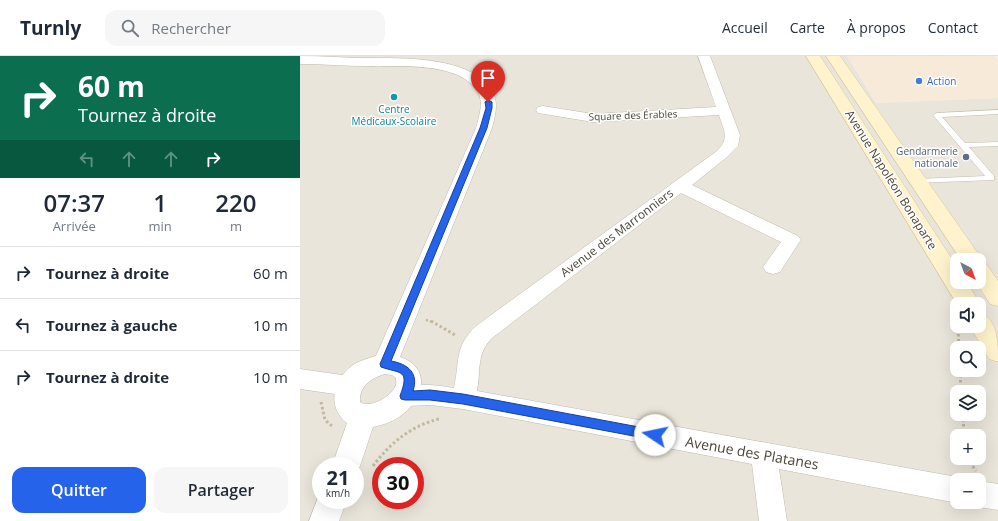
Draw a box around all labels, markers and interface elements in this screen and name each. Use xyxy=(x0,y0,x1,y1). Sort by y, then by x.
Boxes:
search box xyxy=(105,10,385,46)
text: Turnly xyxy=(20,15,81,41)
icon: search xyxy=(119,17,141,39)
text: Rechercher xyxy=(151,18,231,38)
text: Accueil xyxy=(722,18,768,37)
text: Carte xyxy=(790,18,825,37)
text: À propos xyxy=(847,18,906,37)
text: Contact xyxy=(928,18,978,37)
pin xyxy=(471,61,505,102)
text: 60 m xyxy=(78,67,145,105)
icon: arrive xyxy=(477,67,499,89)
icon: right xyxy=(12,72,64,124)
place label: Action xyxy=(927,74,956,88)
marker: Action xyxy=(914,76,924,86)
marker: Centre Médicaux-Scolaire xyxy=(389,92,399,102)
place label: Centre Médicaux-Scolaire xyxy=(352,102,437,128)
text: Tournez à droite xyxy=(78,103,216,127)
street label: Square des Érables xyxy=(588,106,678,124)
street label: Avenue Napoléon Bonaparte xyxy=(841,107,942,253)
place label: Gendarmerie nationale xyxy=(896,144,958,170)
icon: left xyxy=(76,148,98,170)
icon: ahead xyxy=(118,148,140,170)
icon: ahead xyxy=(160,148,182,170)
icon: right xyxy=(202,148,224,170)
marker: Gendarmerie nationale xyxy=(961,152,971,162)
street label: Avenue des Marronniers xyxy=(557,184,677,281)
text: 07:37 xyxy=(44,186,105,219)
text: 1 xyxy=(153,186,167,219)
text: 220 xyxy=(215,186,256,219)
text: Arrivée xyxy=(53,217,96,235)
text: min xyxy=(149,217,172,235)
text: m xyxy=(230,217,242,235)
north arrow xyxy=(950,253,986,289)
map controls xyxy=(950,253,986,509)
icon: right xyxy=(12,262,34,284)
text: Tournez à droite xyxy=(46,263,169,283)
text: 60 m xyxy=(253,263,288,283)
button: sound xyxy=(950,297,986,333)
icon: left xyxy=(12,314,34,336)
text: Tournez à gauche xyxy=(46,315,177,335)
text: 10 m xyxy=(253,315,288,335)
button: search xyxy=(950,341,986,377)
icon: right xyxy=(12,366,34,388)
text: Tournez à droite xyxy=(46,367,169,387)
text: 10 m xyxy=(253,367,288,387)
button: layers xyxy=(950,385,986,421)
position arrow xyxy=(634,414,676,456)
button: + xyxy=(950,429,986,465)
street label: Avenue des Platanes xyxy=(684,431,820,474)
speed limit sign: 30 xyxy=(372,457,424,509)
text: 21 xyxy=(327,464,349,491)
button: Quitter xyxy=(12,467,146,513)
button: Partager xyxy=(154,467,288,513)
button: − xyxy=(950,473,986,509)
text: km/h xyxy=(326,486,350,500)

